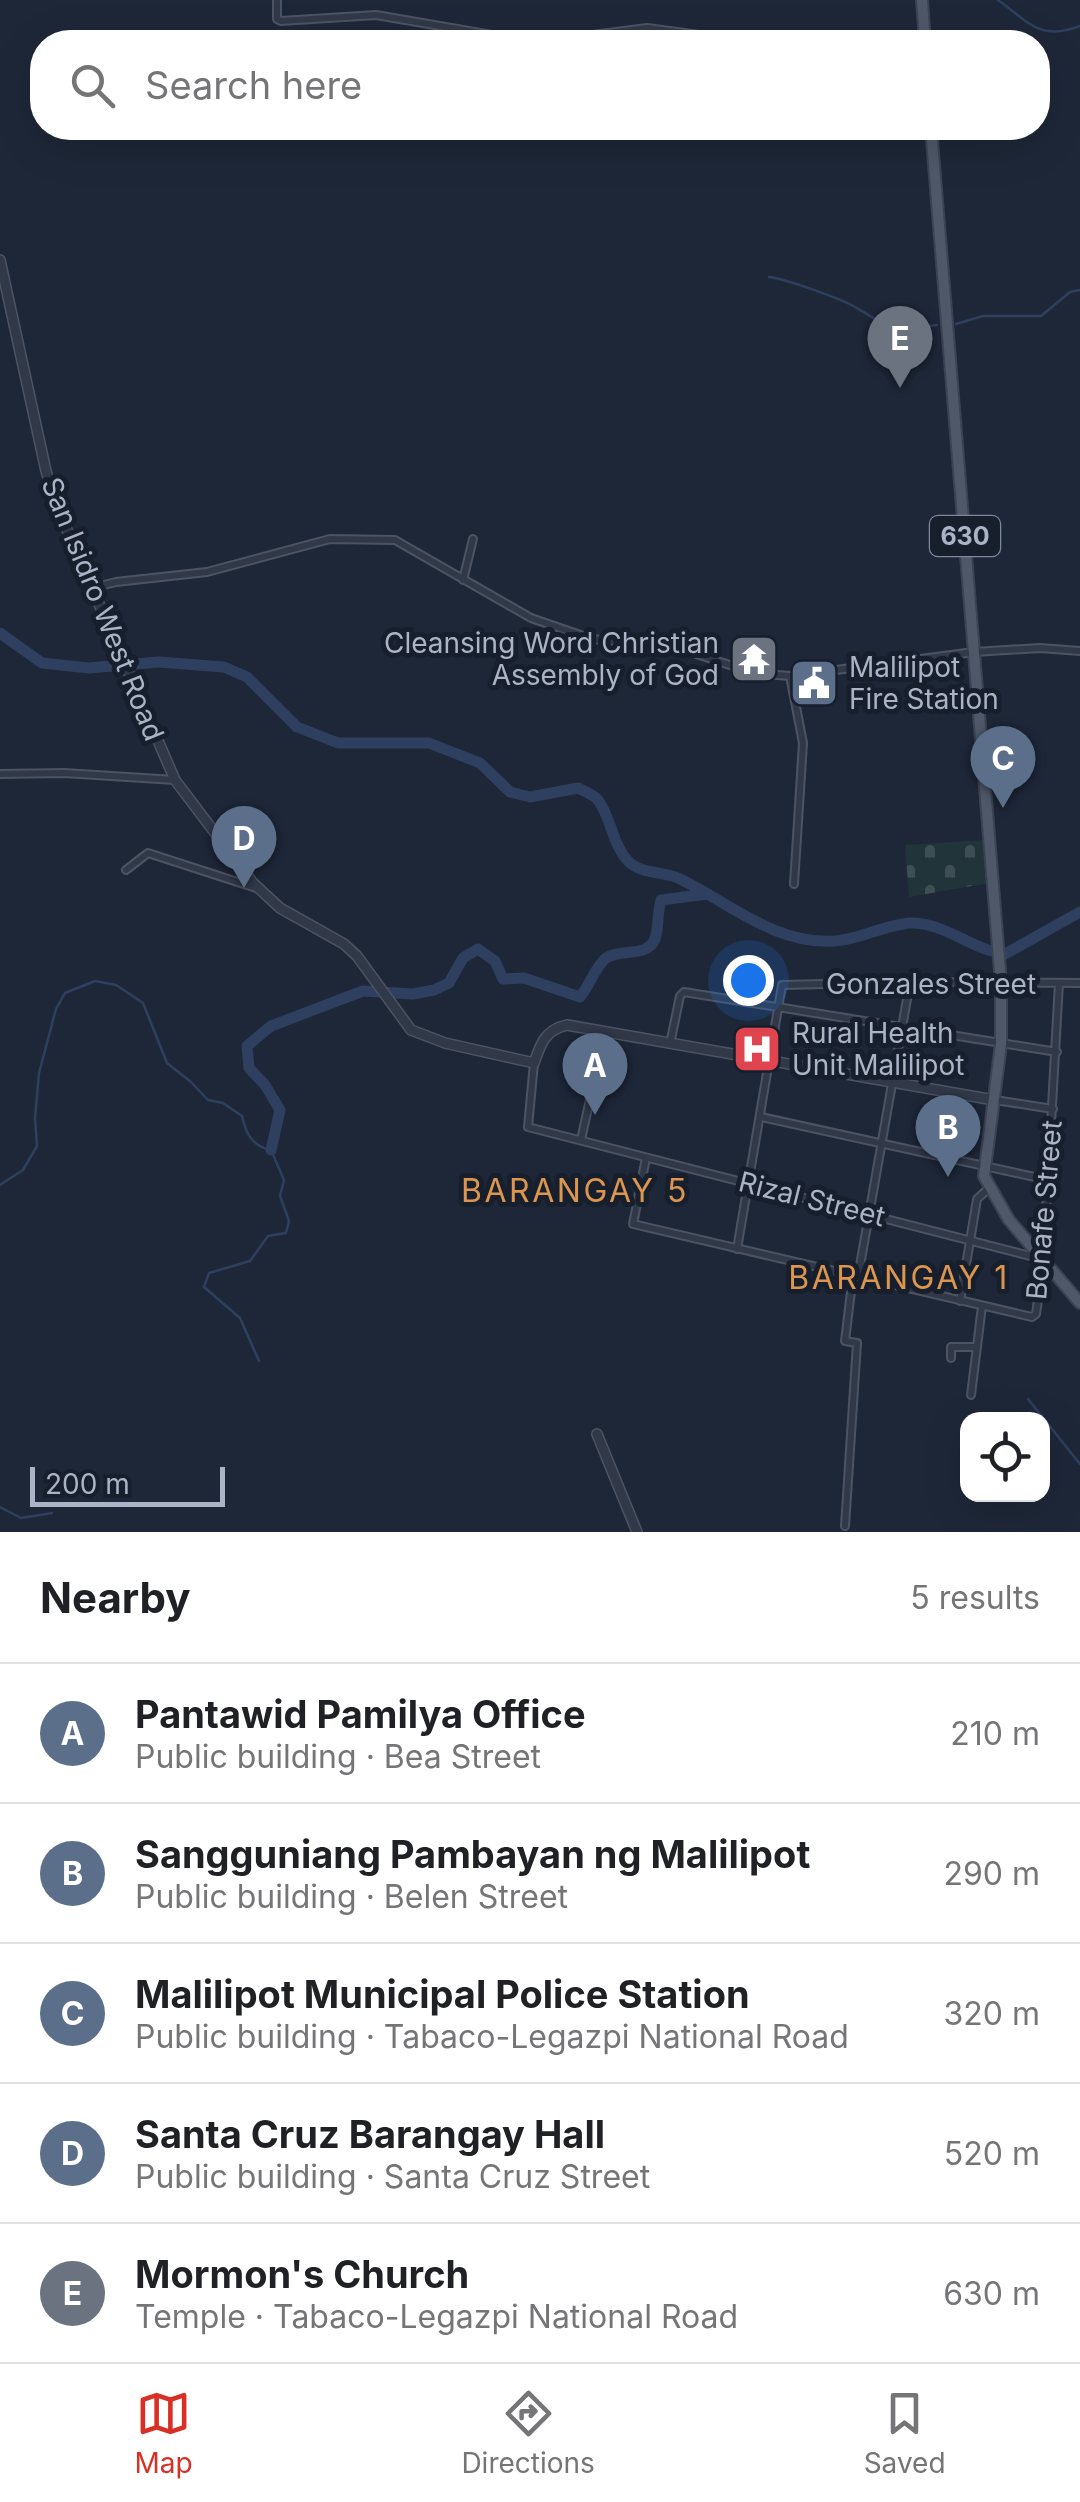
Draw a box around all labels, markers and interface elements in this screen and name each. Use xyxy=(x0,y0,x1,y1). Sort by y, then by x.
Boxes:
search box xyxy=(30,30,1050,140)
icon: search xyxy=(65,58,120,113)
text: Search here xyxy=(145,62,362,108)
pin: E xyxy=(868,306,932,388)
street label: San Isidro West Road xyxy=(35,472,171,746)
road number: 630 xyxy=(930,516,1000,556)
place label: Cleansing Word Christian Assembly of God xyxy=(384,626,719,692)
temple icon: Cleansing Word Christian Assembly of God xyxy=(728,633,780,685)
place label: Malilipot Fire Station xyxy=(849,650,999,716)
public building icon: Malilipot Fire Station xyxy=(788,657,840,709)
pin: C xyxy=(970,726,1036,808)
pin: D xyxy=(212,806,276,888)
your location xyxy=(723,955,774,1006)
street label: Gonzales Street xyxy=(826,967,1036,1001)
place label: Rural Health Unit Malilipot xyxy=(792,1016,964,1082)
hospital icon: Rural Health Unit Malilipot xyxy=(731,1023,783,1075)
pin: A xyxy=(562,1032,628,1115)
pin: B xyxy=(916,1094,980,1177)
street label: Bonafe Street xyxy=(1019,1119,1069,1301)
street label: Rizal Street xyxy=(735,1164,889,1234)
district label: BARANGAY 5 xyxy=(461,1171,689,1210)
district label: BARANGAY 1 xyxy=(788,1258,1010,1297)
map controls xyxy=(960,1412,1050,1502)
button: locate xyxy=(960,1412,1050,1502)
scale bar xyxy=(30,1462,225,1506)
text: 200 m xyxy=(45,1467,130,1501)
text: Nearby xyxy=(40,1572,191,1623)
text: 5 results xyxy=(910,1578,1040,1617)
text: Pantawid Pamilya Office xyxy=(135,1691,586,1737)
text: A xyxy=(61,1714,84,1753)
text: 210 m xyxy=(950,1714,1040,1753)
text: Public building · Bea Street xyxy=(135,1737,541,1776)
text: Sangguniang Pambayan ng Malilipot xyxy=(135,1831,810,1877)
text: B xyxy=(62,1854,83,1893)
text: 290 m xyxy=(943,1854,1040,1893)
text: Public building · Belen Street xyxy=(135,1877,568,1916)
text: Malilipot Municipal Police Station xyxy=(135,1971,750,2017)
text: C xyxy=(61,1994,84,2033)
text: 320 m xyxy=(944,1994,1040,2033)
text: Public building · Tabaco-Legazpi National Road xyxy=(135,2017,849,2056)
text: Santa Cruz Barangay Hall xyxy=(135,2111,605,2157)
text: D xyxy=(61,2134,84,2173)
text: 520 m xyxy=(944,2134,1040,2173)
text: Public building · Santa Cruz Street xyxy=(135,2157,650,2196)
text: Mormon's Church xyxy=(135,2251,469,2297)
text: E xyxy=(63,2274,82,2313)
text: 630 m xyxy=(943,2274,1040,2313)
text: Temple · Tabaco-Legazpi National Road xyxy=(135,2297,738,2336)
tab: Map xyxy=(134,2386,193,2480)
tab: Directions xyxy=(461,2386,595,2480)
tab: Saved xyxy=(864,2386,946,2480)

